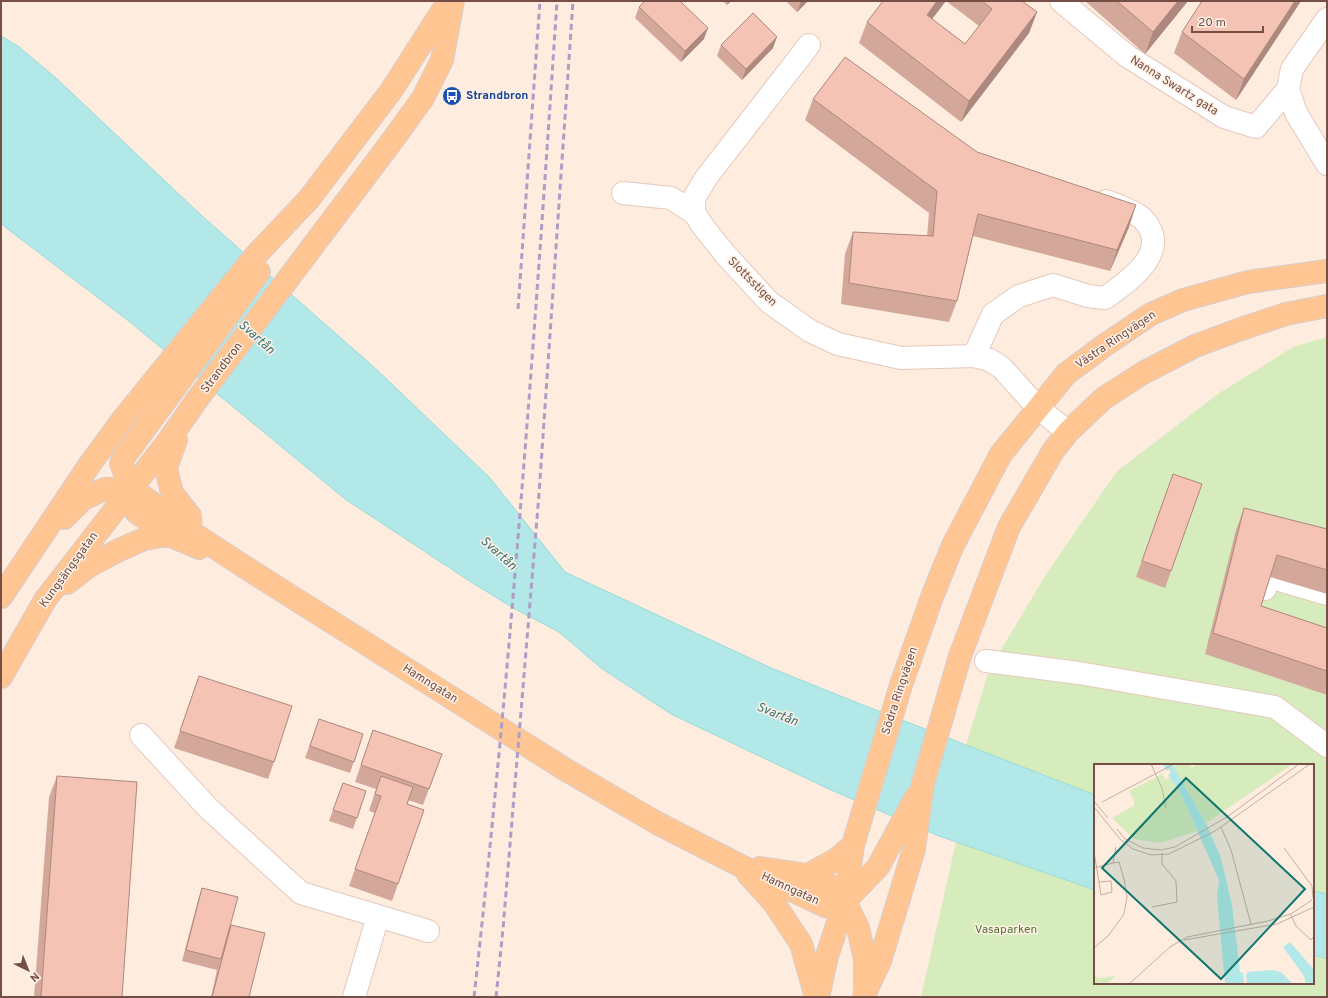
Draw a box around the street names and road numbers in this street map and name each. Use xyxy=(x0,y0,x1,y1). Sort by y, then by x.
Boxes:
street label: Nanna Swartz gata xyxy=(1127,52,1221,120)
street label: Slottsstigen xyxy=(724,254,780,310)
street label: Västra Ringvägen xyxy=(1073,307,1159,373)
street label: Strandbron xyxy=(198,339,246,397)
street label: Kungsängsgatan xyxy=(36,529,102,611)
street label: Södra Ringvägen xyxy=(878,645,922,737)
street label: Hamngatan xyxy=(399,661,461,707)
street label: Hamngatan xyxy=(758,869,822,909)

